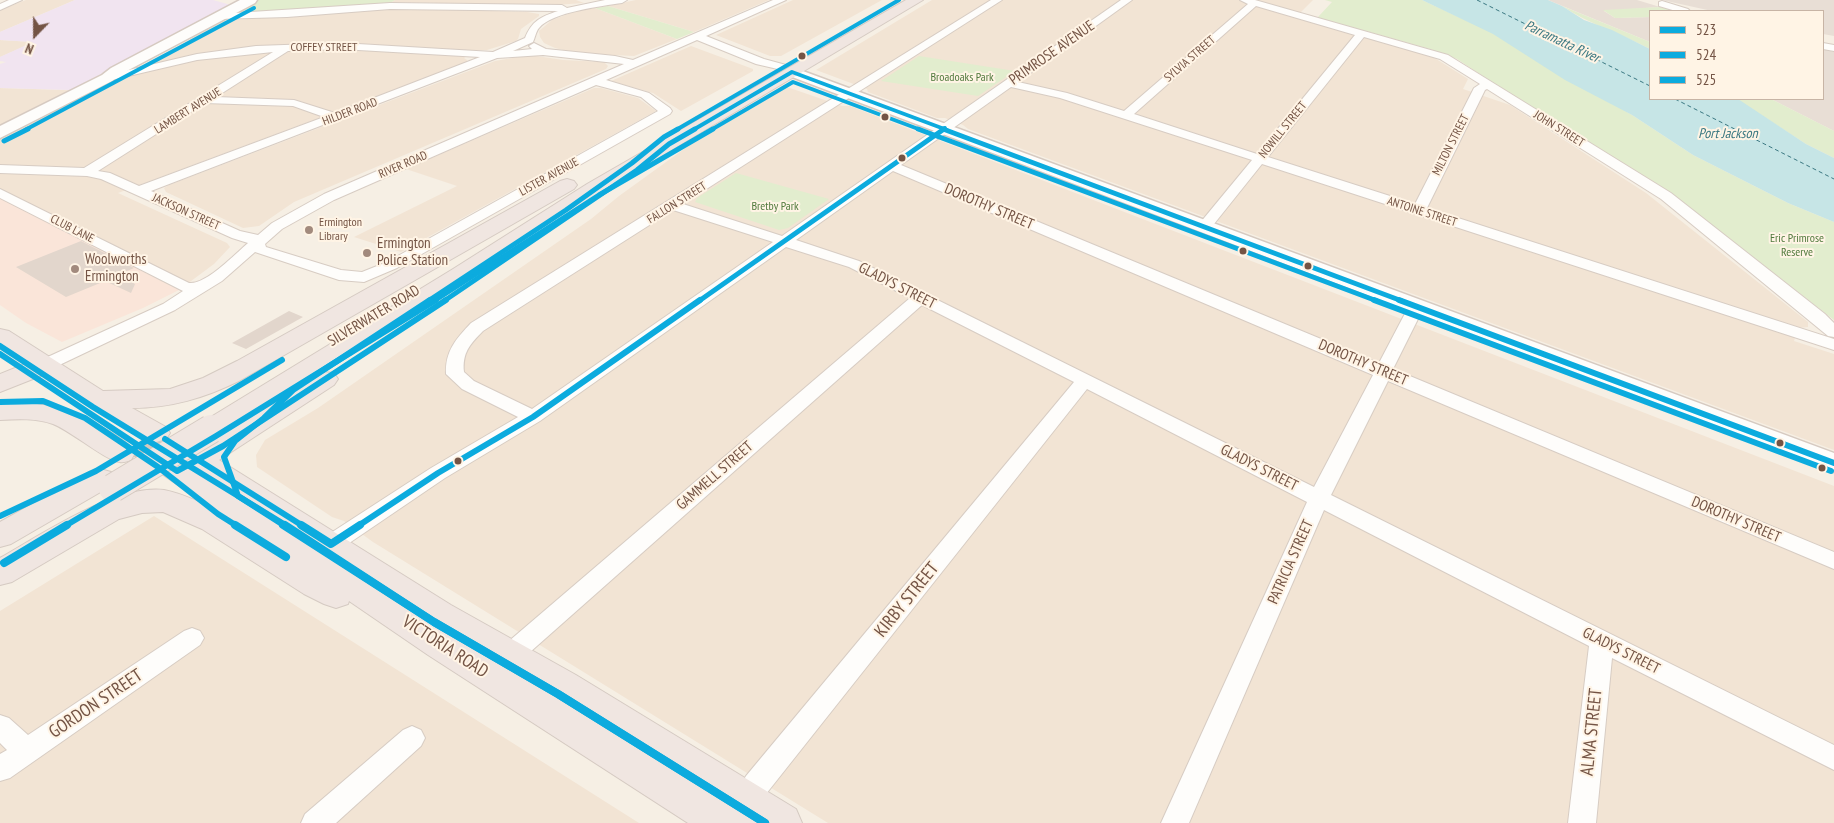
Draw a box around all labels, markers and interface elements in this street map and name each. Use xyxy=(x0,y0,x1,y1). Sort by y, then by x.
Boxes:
north arrow xyxy=(10,10,60,60)
legend xyxy=(1649,10,1824,100)
street label: PRIMROSE AVENUE xyxy=(1006,17,1098,89)
water label: Parramatta River xyxy=(1522,17,1602,67)
text: 523 xyxy=(1696,20,1716,39)
street label: SYLVIA STREET xyxy=(1161,33,1219,85)
text: N xyxy=(23,39,36,59)
street label: COFFEY STREET xyxy=(291,41,357,55)
text: 524 xyxy=(1696,45,1716,64)
unlabelled marker xyxy=(797,51,807,61)
text: 525 xyxy=(1696,70,1716,89)
park label: Broadoaks Park xyxy=(930,71,994,85)
street label: LAMBERT AVENUE xyxy=(152,85,224,137)
street label: HILDER ROAD xyxy=(320,95,380,129)
street label: NOWILL STREET xyxy=(1256,99,1310,161)
street label: JOHN STREET xyxy=(1531,108,1587,150)
unlabelled marker xyxy=(880,112,890,122)
street label: MILTON STREET xyxy=(1429,112,1473,178)
water label: Port Jackson xyxy=(1698,126,1758,142)
street label: RIVER ROAD xyxy=(377,148,429,182)
unlabelled marker xyxy=(897,153,907,163)
street label: LISTER AVENUE xyxy=(517,155,581,199)
street label: FALLON STREET xyxy=(645,179,709,227)
street label: DOROTHY STREET xyxy=(942,180,1036,234)
street label: JACKSON STREET xyxy=(150,191,222,233)
street label: ANTOINE STREET xyxy=(1385,194,1459,230)
park label: Bretby Park xyxy=(751,200,799,214)
street label: CLUB LANE xyxy=(48,212,96,246)
place label: Ermington Library xyxy=(319,216,362,244)
marker: Ermington Library xyxy=(303,224,315,236)
park label: Eric Primrose Reserve xyxy=(1770,232,1824,260)
place label: Ermington Police Station xyxy=(377,235,448,270)
unlabelled marker xyxy=(1238,246,1248,256)
marker: Ermington Police Station xyxy=(361,247,373,259)
place label: Woolworths Ermington xyxy=(85,251,146,286)
street label: GLADYS STREET xyxy=(855,259,939,313)
unlabelled marker xyxy=(1303,261,1313,271)
marker: Woolworths Ermington xyxy=(69,263,81,275)
street label: SILVERWATER ROAD xyxy=(325,281,423,351)
street label: DOROTHY STREET xyxy=(1316,336,1410,390)
street label: GAMMELL STREET xyxy=(673,438,757,514)
unlabelled marker xyxy=(1775,438,1785,448)
street label: GLADYS STREET xyxy=(1217,441,1301,495)
unlabelled marker xyxy=(453,456,463,466)
unlabelled marker xyxy=(1817,463,1827,473)
street label: DOROTHY STREET xyxy=(1689,493,1783,547)
street label: PATRICIA STREET xyxy=(1264,517,1318,607)
street label: KIRBY STREET xyxy=(870,558,944,642)
street label: VICTORIA ROAD xyxy=(398,611,492,683)
street label: GLADYS STREET xyxy=(1579,624,1663,678)
street label: GORDON STREET xyxy=(45,665,147,743)
street label: ALMA STREET xyxy=(1577,687,1607,777)

